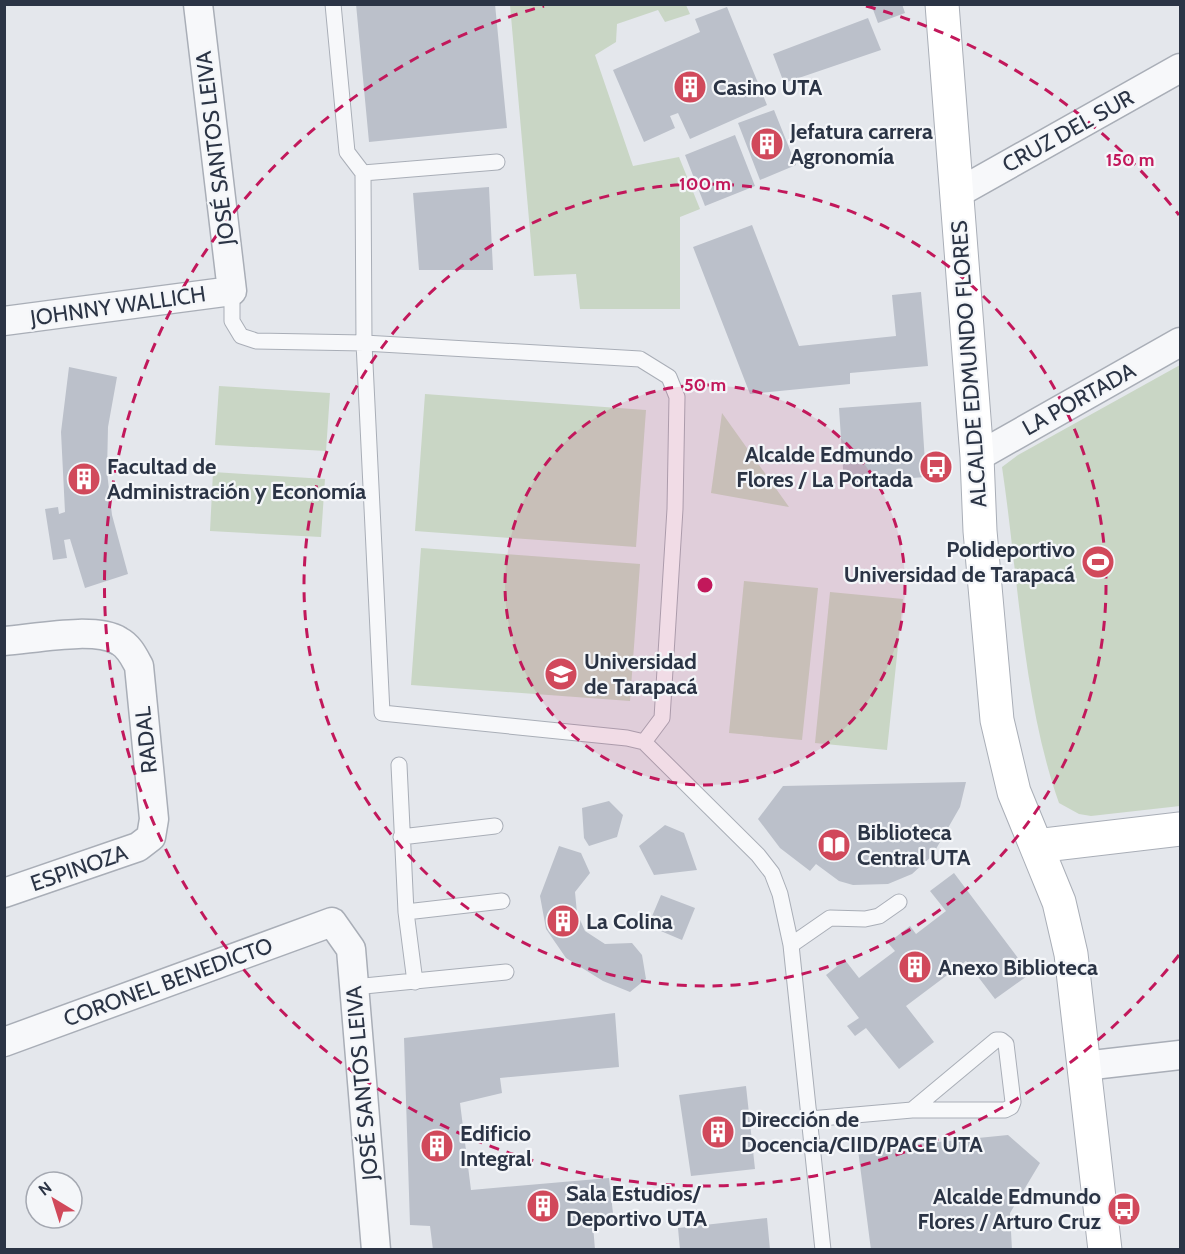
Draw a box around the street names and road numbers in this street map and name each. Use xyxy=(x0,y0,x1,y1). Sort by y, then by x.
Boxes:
street label: JOSÉ SANTOS LEIVA xyxy=(190,49,240,247)
street label: CRUZ DEL SUR xyxy=(998,84,1138,178)
street label: ALCALDE EDMUNDO FLORES xyxy=(945,219,992,508)
street label: JOHNNY WALLICH xyxy=(28,280,207,332)
street label: LA PORTADA xyxy=(1018,357,1141,441)
street label: RADAL xyxy=(129,705,163,775)
street label: ESPINOZA xyxy=(27,839,132,897)
street label: CORONEL BENEDICTO xyxy=(60,932,276,1032)
street label: JOSÉ SANTOS LEIVA xyxy=(340,984,384,1182)

